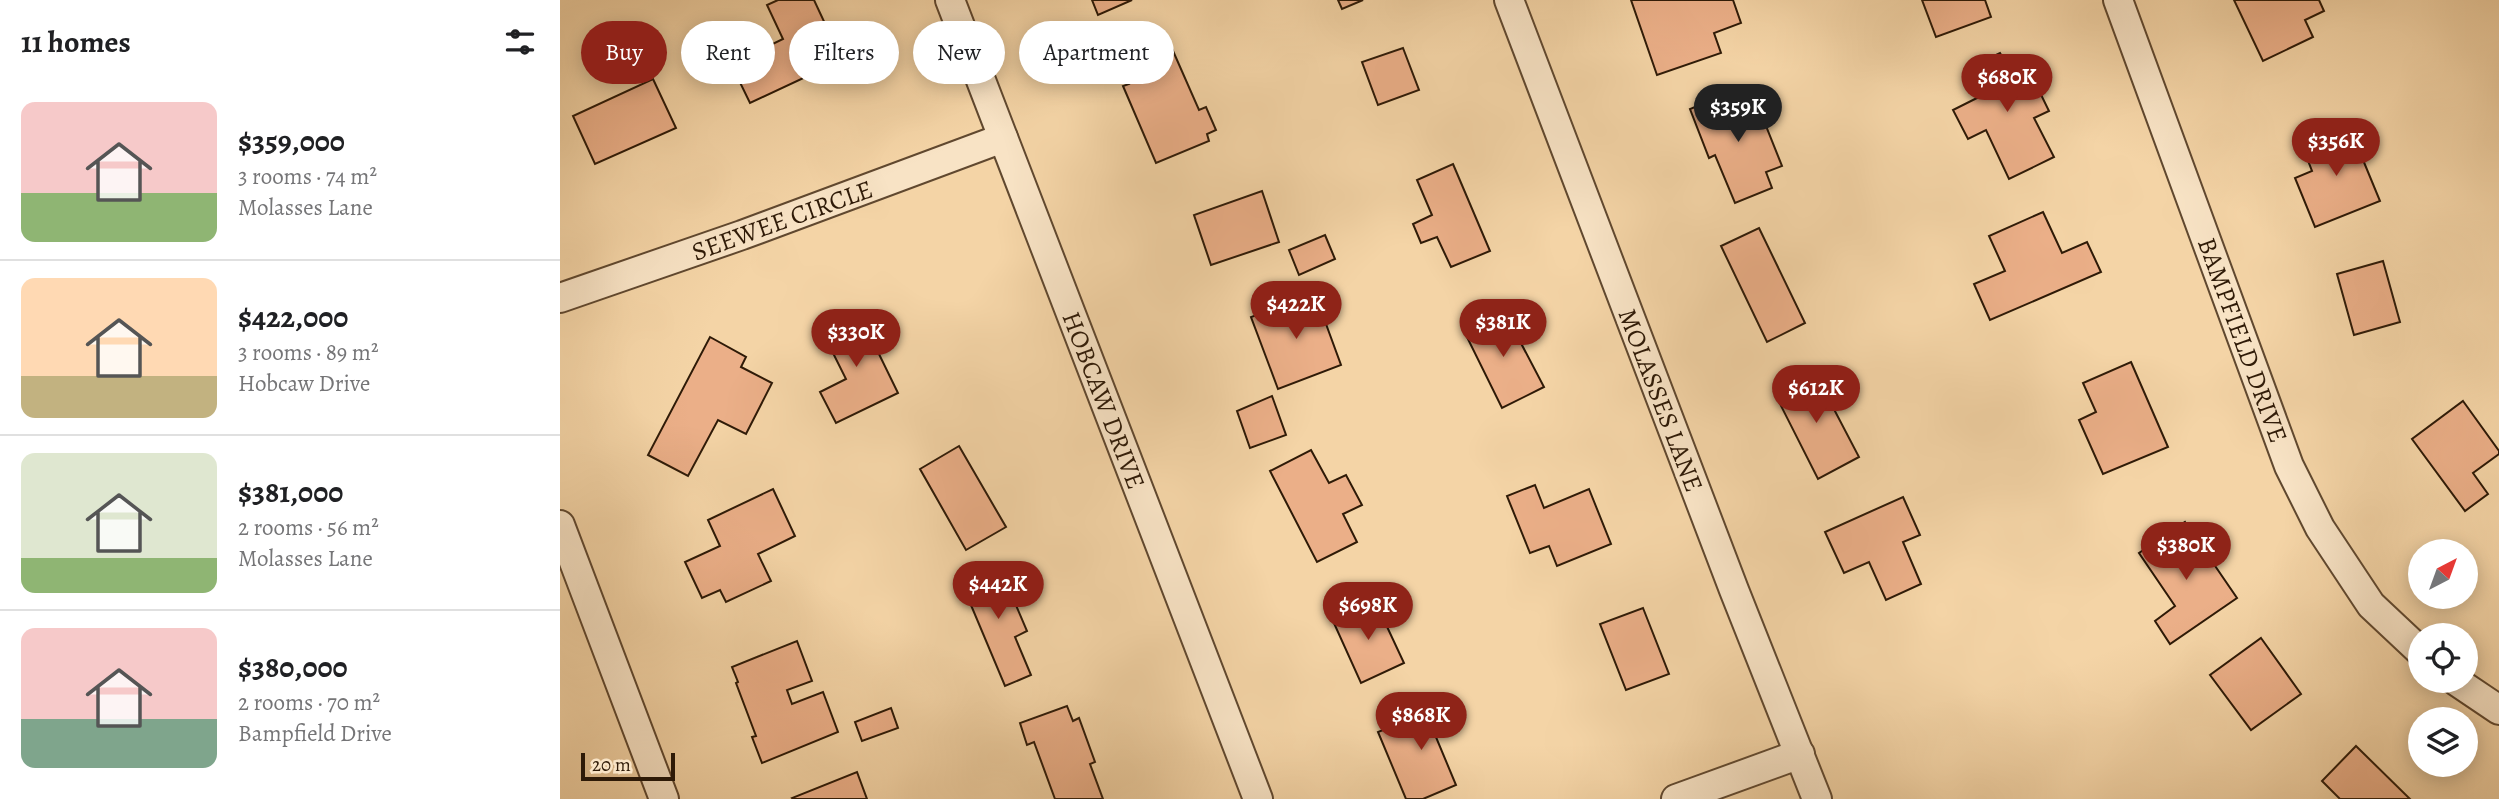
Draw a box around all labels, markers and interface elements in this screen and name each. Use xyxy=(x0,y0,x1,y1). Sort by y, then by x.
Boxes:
chip: Buy xyxy=(581,21,667,84)
chip: Rent xyxy=(681,21,775,84)
chip: Filters xyxy=(789,21,899,84)
chip: New xyxy=(913,21,1005,84)
chip: Apartment xyxy=(1019,21,1174,84)
text: 11 homes xyxy=(21,22,131,62)
icon: filters xyxy=(501,23,539,61)
pin: $680K xyxy=(1958,54,2056,114)
text: $680K xyxy=(1977,61,2037,92)
pin: $359K xyxy=(1689,85,1787,144)
text: $359K xyxy=(1710,91,1766,122)
pin: $356K xyxy=(2287,118,2385,178)
text: $359,000 xyxy=(238,121,345,161)
text: $356K xyxy=(2308,125,2364,156)
icon: home xyxy=(77,130,161,214)
text: 3 rooms · 74 m² xyxy=(238,161,377,192)
street label: SEEWEE CIRCLE xyxy=(687,171,878,269)
text: Molasses Lane xyxy=(238,192,373,223)
street label: BAMPFIELD DRIVE xyxy=(2189,233,2296,448)
pin: $422K xyxy=(1247,282,1345,341)
text: $422K xyxy=(1267,288,1325,319)
text: $422,000 xyxy=(238,297,348,337)
pin: $381K xyxy=(1454,300,1552,359)
street label: MOLASSES LANE xyxy=(1609,303,1712,497)
icon: home xyxy=(77,306,161,390)
street label: HOBCAW DRIVE xyxy=(1054,306,1153,494)
text: $381K xyxy=(1476,306,1531,337)
pin: $330K xyxy=(807,310,905,369)
text: $330K xyxy=(827,316,885,347)
text: 3 rooms · 89 m² xyxy=(238,337,379,368)
pin: $612K xyxy=(1767,366,1865,425)
text: Hobcaw Drive xyxy=(238,368,370,399)
text: $612K xyxy=(1788,372,1844,403)
text: $381,000 xyxy=(238,472,343,512)
icon: home xyxy=(77,481,161,565)
text: 2 rooms · 56 m² xyxy=(238,512,379,543)
pin: $380K xyxy=(2137,522,2235,582)
text: $380K xyxy=(2157,529,2215,560)
north arrow xyxy=(2408,539,2478,609)
map controls xyxy=(2408,539,2478,777)
text: Molasses Lane xyxy=(238,543,373,574)
pin: $442K xyxy=(949,562,1047,621)
text: $442K xyxy=(969,568,1027,599)
pin: $698K xyxy=(1319,582,1417,642)
text: $698K xyxy=(1339,589,1397,620)
button: locate xyxy=(2408,623,2478,693)
text: $380,000 xyxy=(238,647,348,687)
icon: home xyxy=(77,656,161,740)
text: 2 rooms · 70 m² xyxy=(238,687,380,718)
pin: $868K xyxy=(1372,692,1470,752)
text: $868K xyxy=(1392,699,1450,730)
button: layers xyxy=(2408,707,2478,777)
text: Bampfield Drive xyxy=(238,718,392,749)
scale bar xyxy=(581,750,676,782)
text: 20 m xyxy=(592,752,631,778)

